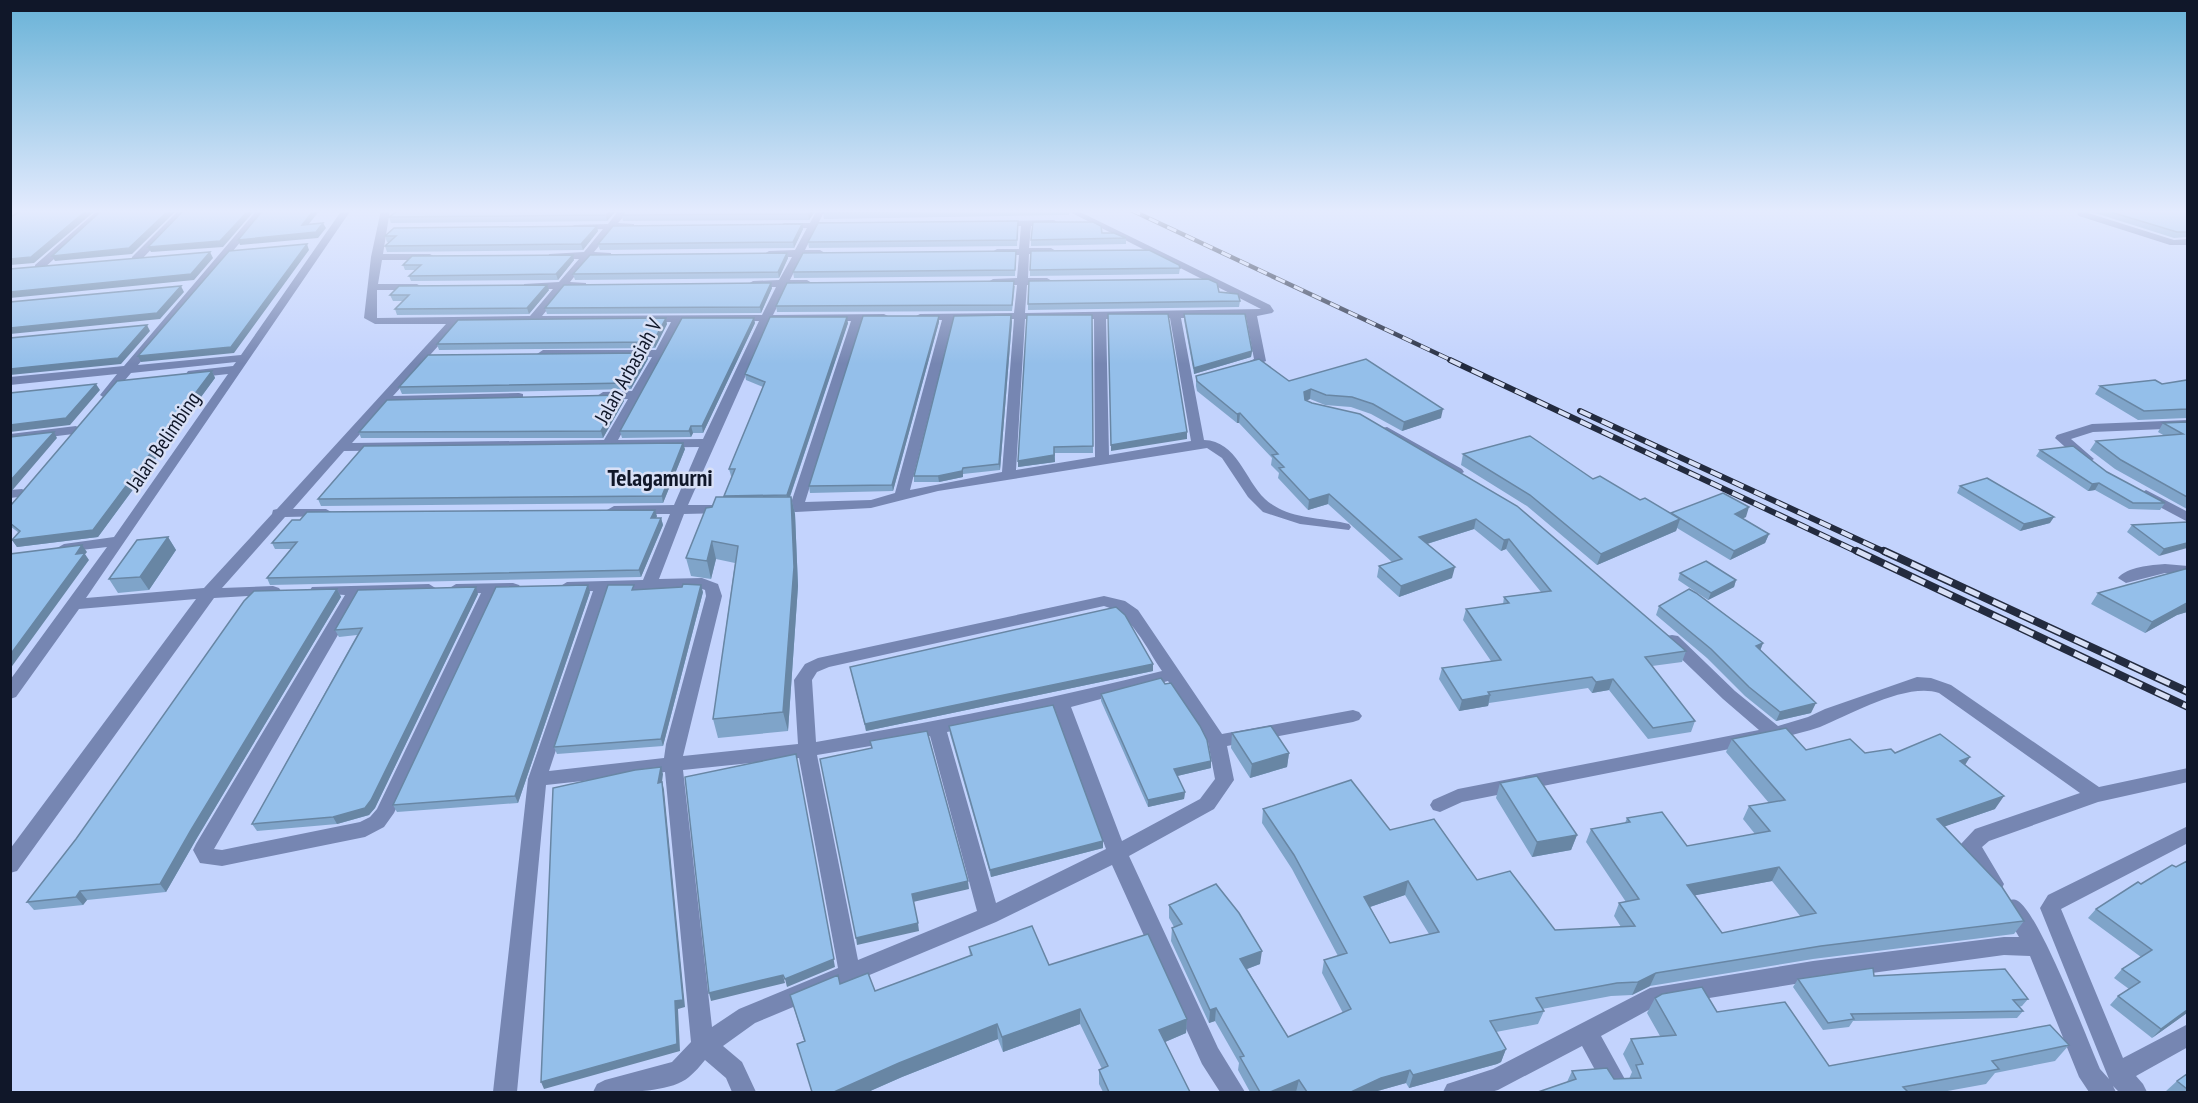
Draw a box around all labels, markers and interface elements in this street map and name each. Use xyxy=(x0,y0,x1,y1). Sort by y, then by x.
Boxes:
street label: Jalan Arbasiah V xyxy=(588,313,668,429)
street label: Jalan Belimbing xyxy=(119,386,206,497)
district label: Telagamurni xyxy=(607,462,713,493)

